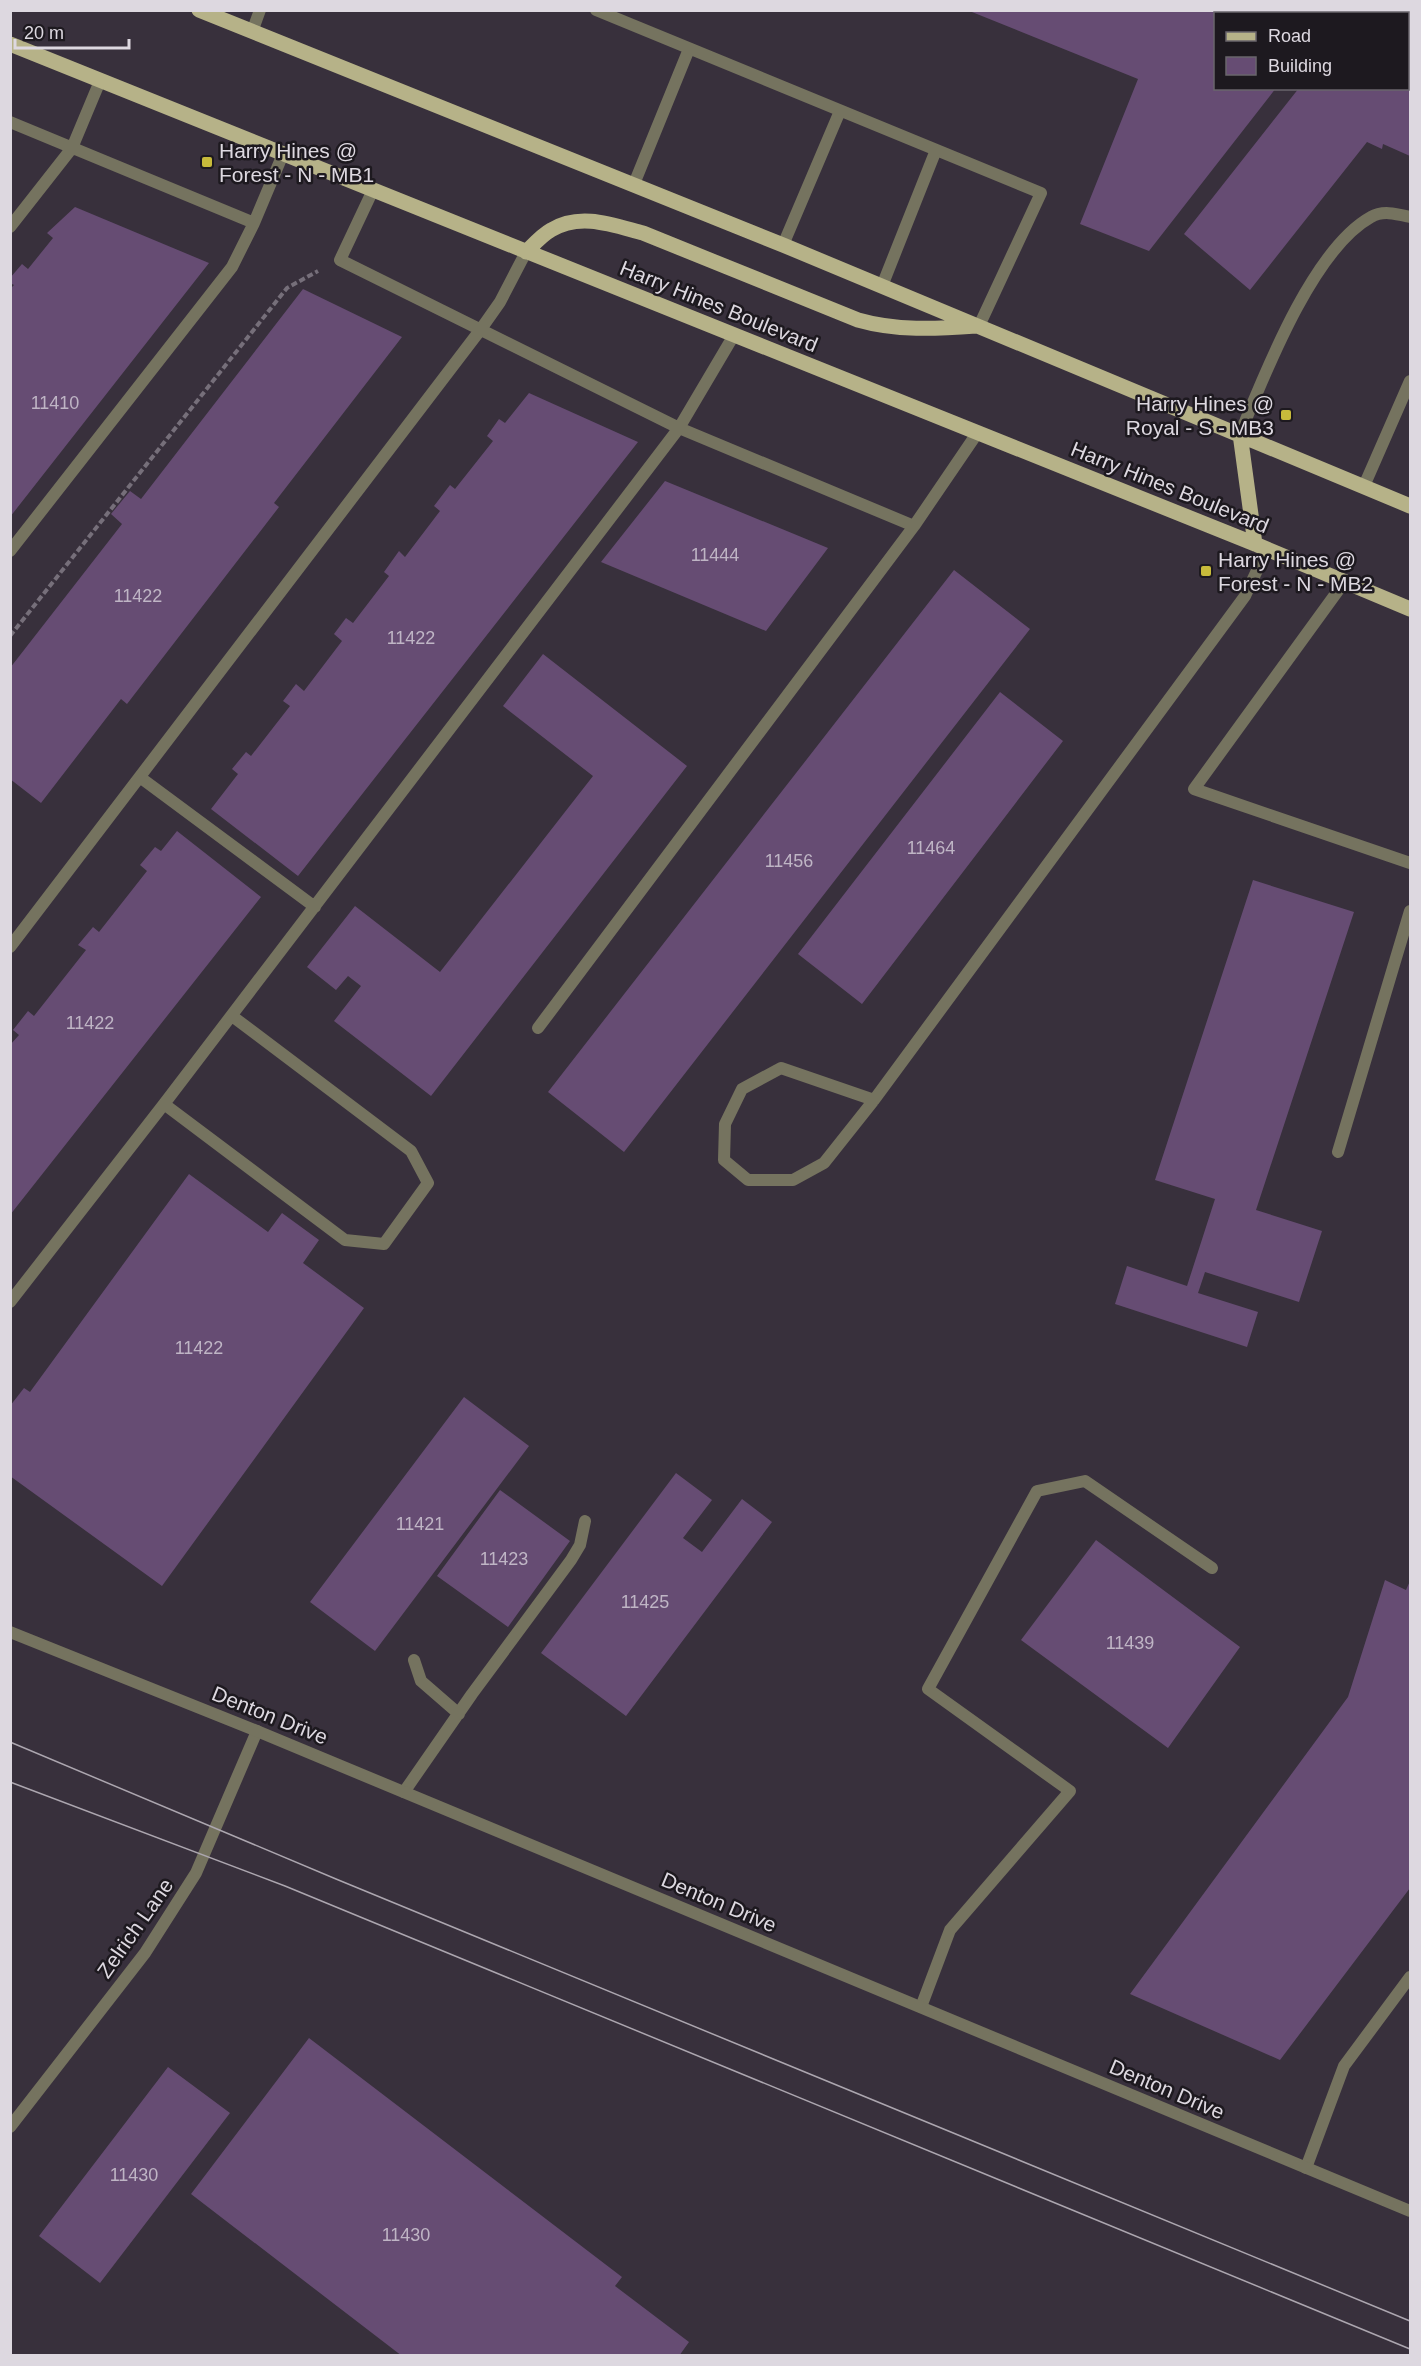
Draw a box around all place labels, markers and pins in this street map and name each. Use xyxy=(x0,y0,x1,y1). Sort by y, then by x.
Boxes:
place label: Harry Hines @ Forest - N - MB1 xyxy=(219,139,374,186)
marker: Harry Hines @ Forest - N - MB1 xyxy=(200,155,214,169)
place label: Harry Hines @ Royal - S - MB3 xyxy=(1126,392,1274,439)
marker: Harry Hines @ Royal - S - MB3 xyxy=(1279,408,1293,422)
place label: Harry Hines @ Forest - N - MB2 xyxy=(1218,548,1373,595)
marker: Harry Hines @ Forest - N - MB2 xyxy=(1199,564,1213,578)

